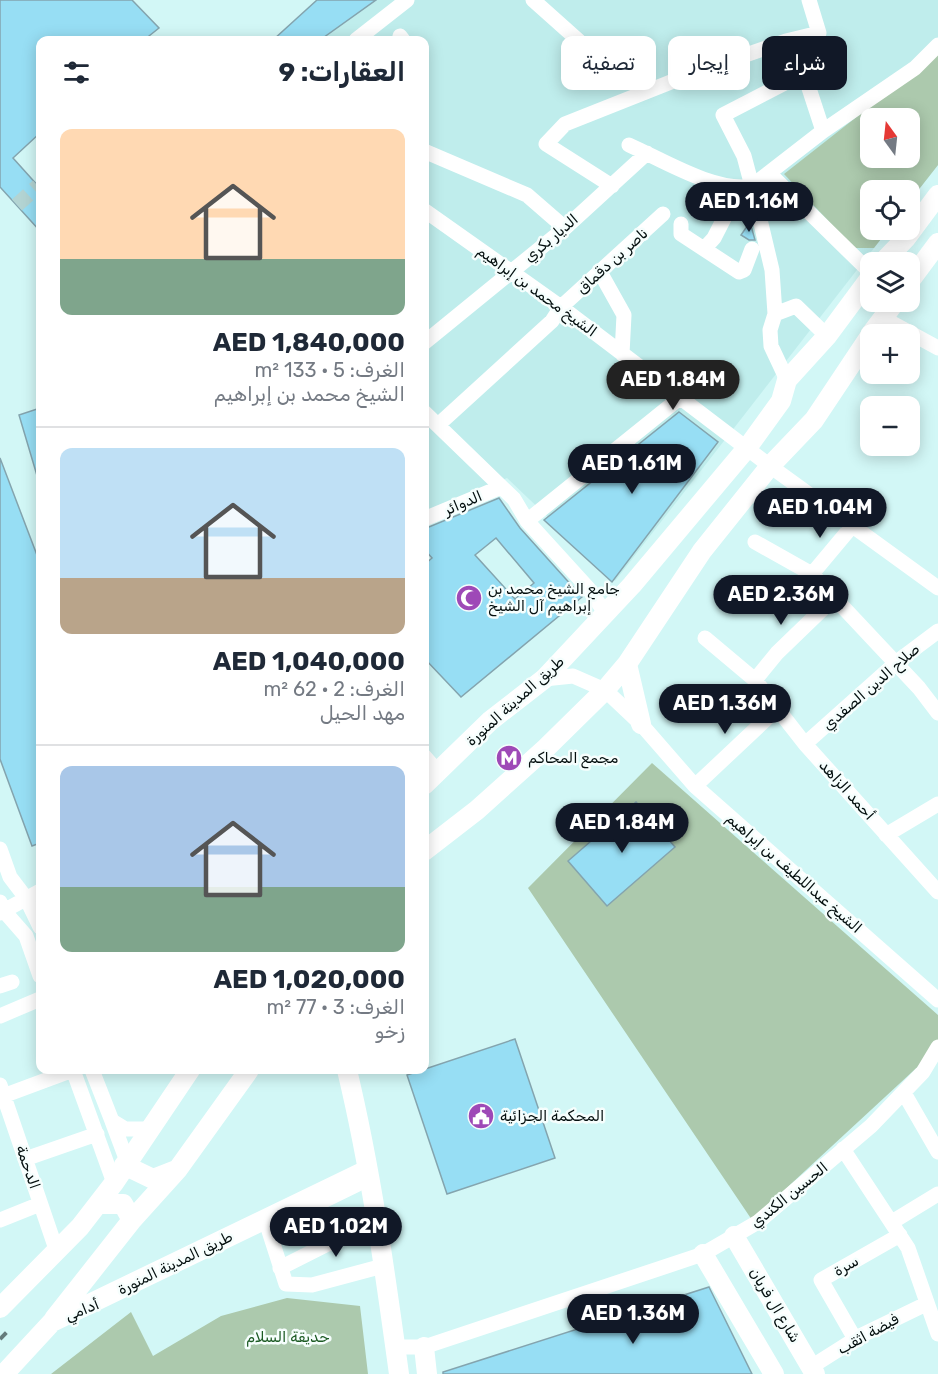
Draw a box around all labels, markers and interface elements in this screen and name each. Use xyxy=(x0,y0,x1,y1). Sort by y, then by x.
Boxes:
chip: تصفية xyxy=(561,36,656,90)
chip: إيجار xyxy=(668,36,750,90)
chip: شراء xyxy=(762,36,847,90)
icon: filters xyxy=(60,56,93,89)
text: العقارات: 9 xyxy=(279,57,405,88)
north arrow xyxy=(860,108,920,168)
map controls xyxy=(860,108,920,456)
icon: home xyxy=(179,168,287,276)
button: locate xyxy=(860,180,920,240)
pin: AED 1.16M xyxy=(680,182,818,233)
text: AED 1.16M xyxy=(699,189,799,213)
street label: الديار بكري xyxy=(520,210,582,267)
street label: ناصر بن دقماق xyxy=(573,224,651,298)
street label: الشيخ محمد بن إبراهيم xyxy=(473,242,600,342)
button: layers xyxy=(860,252,920,312)
button: + xyxy=(860,324,920,384)
text: AED 1,840,000 xyxy=(213,327,405,358)
text: الغرف: 5 · 133 m² xyxy=(254,358,405,382)
pin: AED 1.84M xyxy=(604,360,742,411)
text: AED 1.84M xyxy=(621,367,725,391)
text: الشيخ محمد بن إبراهيم xyxy=(214,382,405,406)
button: − xyxy=(860,396,920,456)
pin: AED 1.61M xyxy=(563,444,701,495)
text: AED 1.61M xyxy=(582,451,682,475)
icon: home xyxy=(179,487,287,595)
street label: الدوائر xyxy=(440,487,485,520)
pin: AED 1.04M xyxy=(751,488,889,539)
text: AED 1.04M xyxy=(768,495,872,519)
pin: AED 2.36M xyxy=(712,575,850,626)
place label: جامع الشيخ محمد بن إبراهيم آل الشيخ xyxy=(488,580,620,617)
text: AED 2.36M xyxy=(727,582,835,606)
mosque icon: جامع الشيخ محمد بن إبراهيم آل الشيخ xyxy=(454,583,484,613)
street label: صلاح الدين الصفدي xyxy=(819,640,925,736)
text: AED 1,040,000 xyxy=(213,646,405,677)
street label: طريق المدينة المنورة xyxy=(462,652,568,750)
text: الغرف: 2 · 62 m² xyxy=(263,677,405,701)
pin: AED 1.36M xyxy=(656,684,794,735)
text: AED 1.36M xyxy=(673,691,777,715)
text: مهد الحيل xyxy=(320,701,405,725)
metro station icon: مجمع المحاكم xyxy=(494,743,524,773)
place label: مجمع المحاكم xyxy=(528,749,618,769)
street label: أحمد الزاهد xyxy=(815,756,879,824)
pin: AED 1.84M xyxy=(553,803,691,854)
icon: home xyxy=(179,805,287,913)
street label: الشيخ عبداللطيف بن إبراهيم xyxy=(721,809,865,938)
text: AED 1.84M xyxy=(570,810,674,834)
text: AED 1,020,000 xyxy=(213,964,405,995)
text: الغرف: 3 · 77 m² xyxy=(266,995,405,1019)
text: زخو xyxy=(374,1019,405,1043)
public building icon: المحكمة الجزائية xyxy=(466,1101,496,1131)
place label: المحكمة الجزائية xyxy=(500,1107,604,1125)
street label: الدحمة xyxy=(12,1143,44,1191)
street label: الحسين الكندي xyxy=(747,1158,832,1232)
pin: AED 1.02M xyxy=(267,1207,405,1258)
text: AED 1.02M xyxy=(284,1214,388,1238)
street label: طريق المدينة المنورة xyxy=(115,1227,235,1299)
street label: سرة xyxy=(830,1252,862,1280)
street label: شارع ال فريان xyxy=(744,1264,804,1347)
pin: AED 1.36M xyxy=(564,1294,702,1345)
street label: أدامي xyxy=(62,1295,103,1328)
text: AED 1.36M xyxy=(581,1301,685,1325)
street label: فيضة اثقب xyxy=(834,1310,902,1358)
park label: حديقة السلام xyxy=(246,1328,330,1347)

